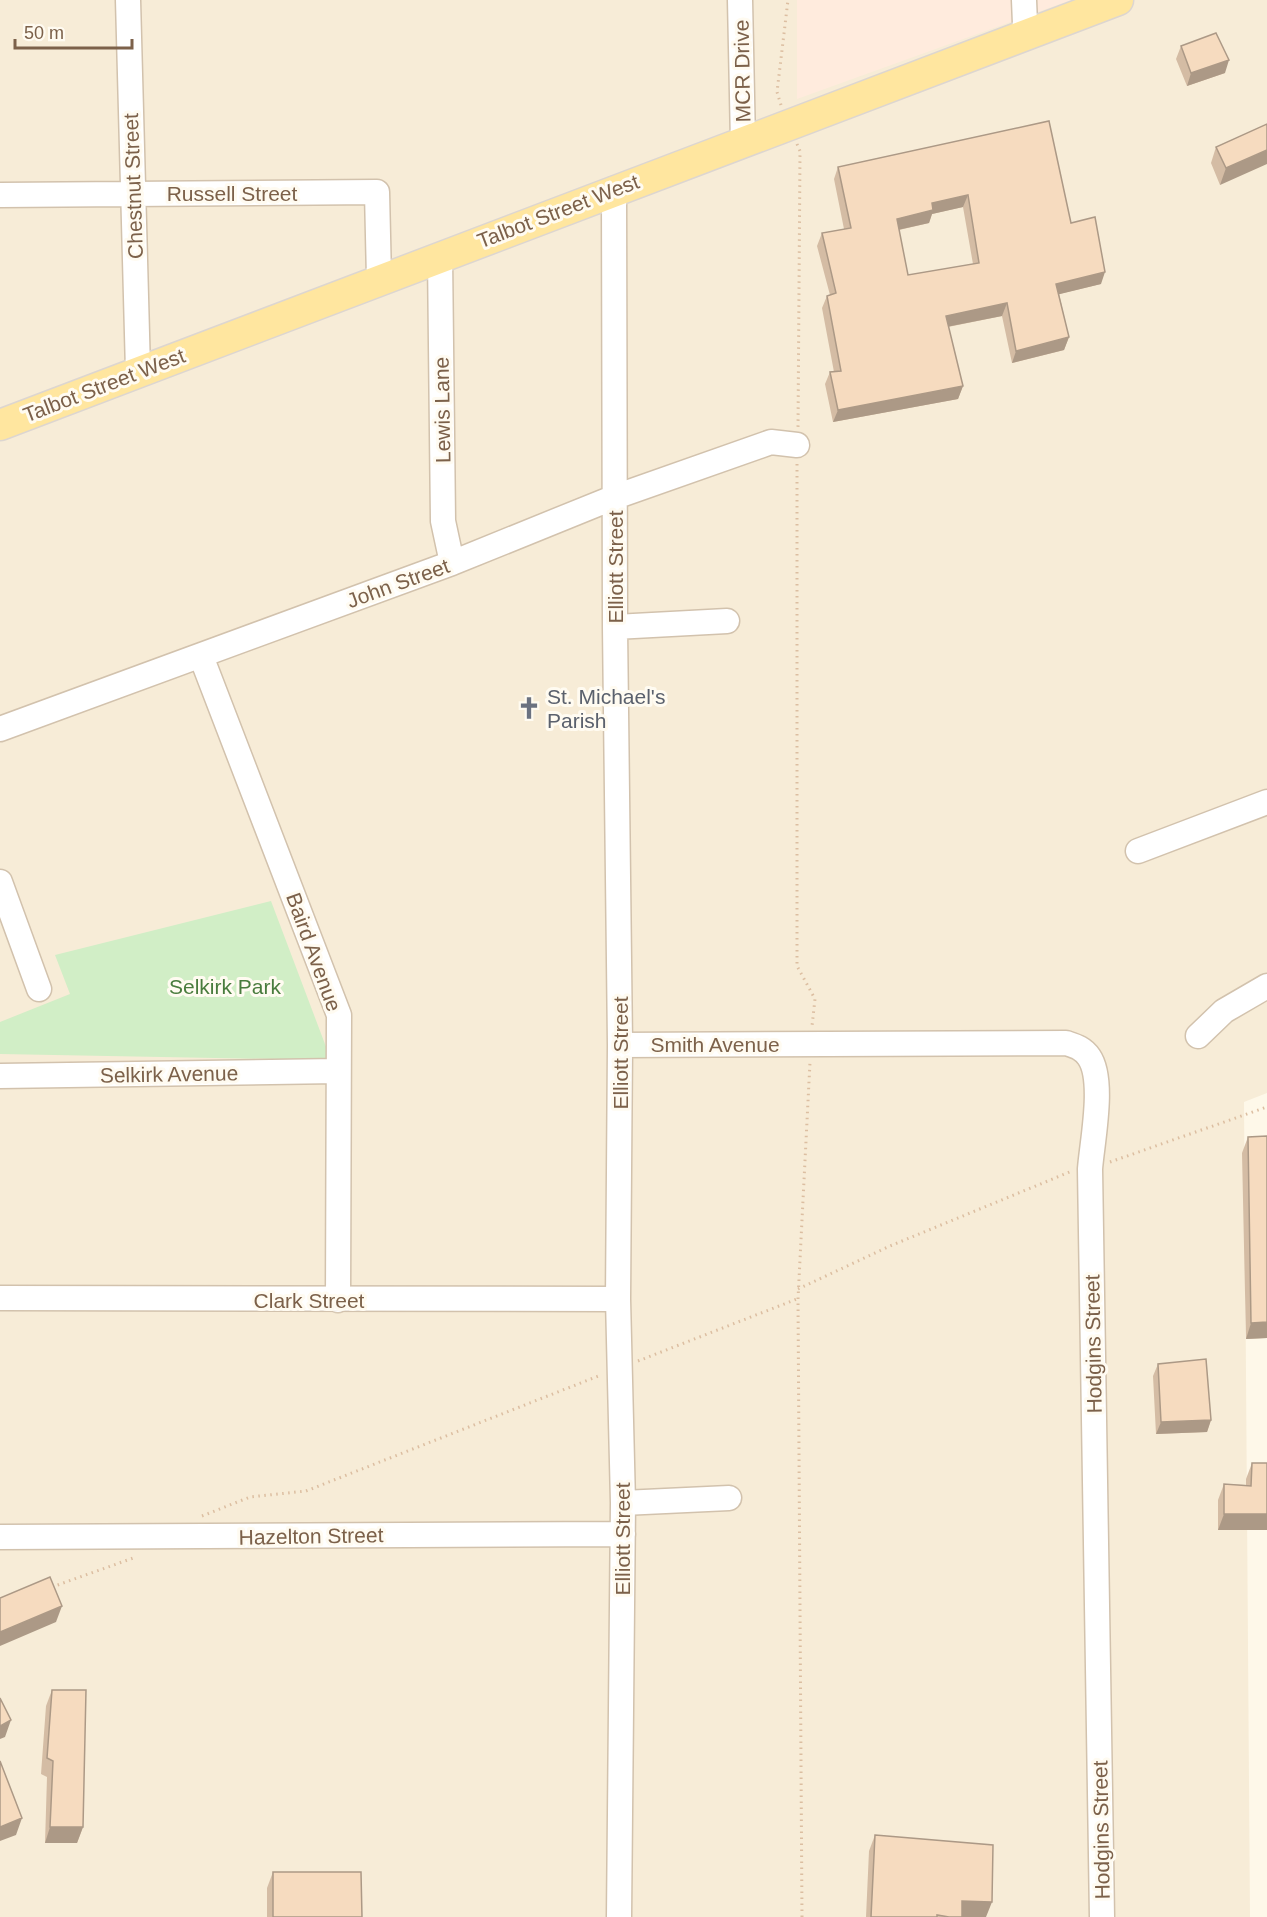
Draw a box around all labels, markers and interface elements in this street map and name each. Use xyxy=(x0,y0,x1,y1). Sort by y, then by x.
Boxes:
scale bar xyxy=(15,12,132,50)
street label: MCR Drive xyxy=(730,19,754,123)
text: 50 m xyxy=(24,23,64,43)
street label: Chestnut Street xyxy=(119,113,147,259)
street label: Talbot Street West xyxy=(474,170,642,252)
street label: Russell Street xyxy=(167,182,298,205)
street label: Talbot Street West xyxy=(20,344,188,426)
street label: Lewis Lane xyxy=(430,357,454,463)
street label: Elliott Street xyxy=(604,510,627,624)
street label: John Street xyxy=(344,554,453,612)
place label: St. Michael's Parish xyxy=(547,685,665,732)
church icon: St. Michael's Parish xyxy=(516,695,542,721)
street label: Baird Avenue xyxy=(282,890,346,1014)
park label: Selkirk Park xyxy=(169,975,282,998)
street label: Elliott Street xyxy=(609,996,632,1110)
street label: Smith Avenue xyxy=(650,1033,780,1056)
street label: Selkirk Avenue xyxy=(100,1061,238,1087)
street label: Hodgins Street xyxy=(1080,1274,1106,1414)
street label: Clark Street xyxy=(254,1289,365,1312)
street label: Elliott Street xyxy=(611,1482,634,1596)
street label: Hazelton Street xyxy=(238,1523,384,1549)
street label: Hodgins Street xyxy=(1088,1760,1114,1900)

